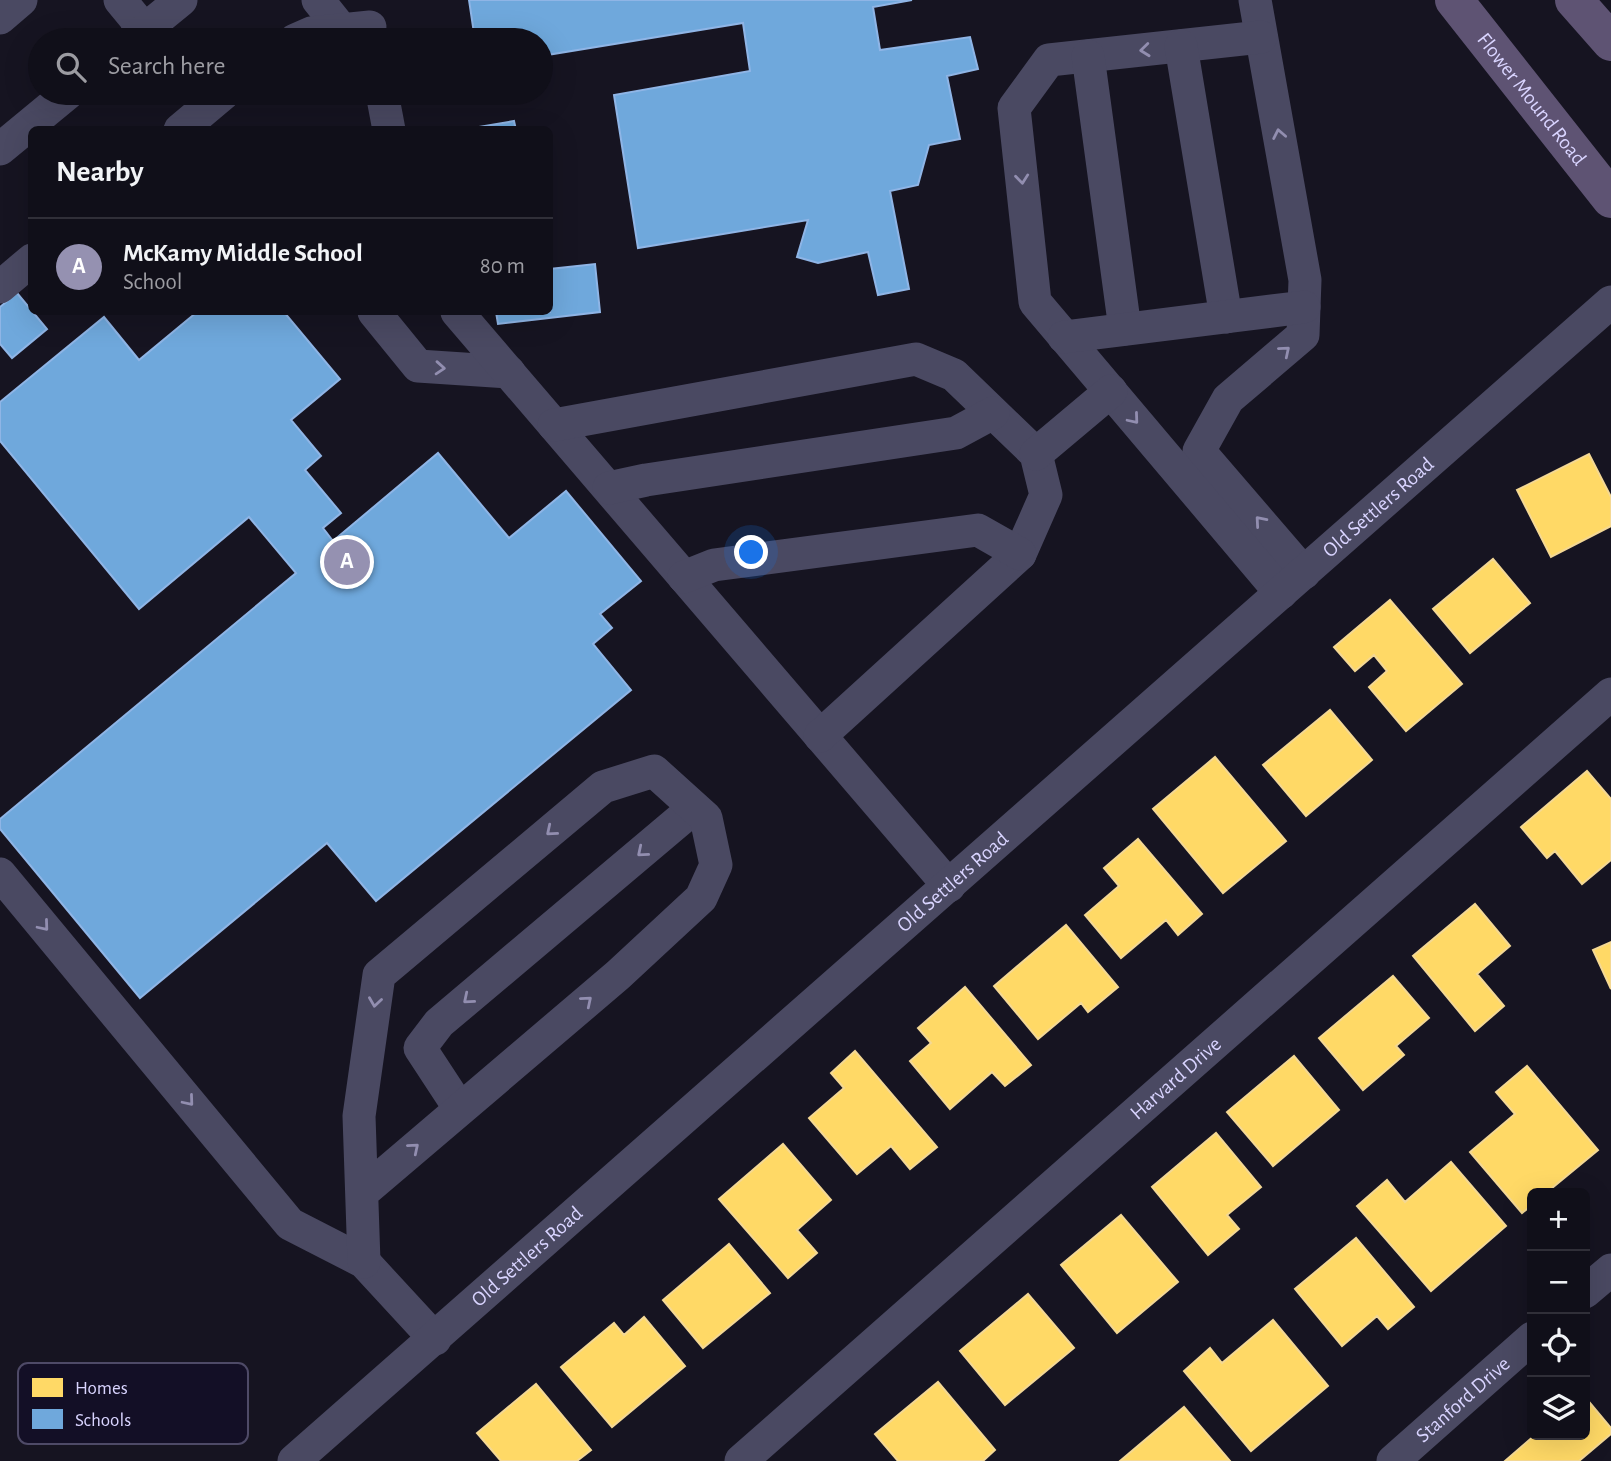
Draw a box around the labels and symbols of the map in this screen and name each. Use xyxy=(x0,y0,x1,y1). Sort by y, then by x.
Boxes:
street label: Flower Mound Road xyxy=(1474,29,1591,169)
one-way arrow xyxy=(1139,42,1150,57)
one-way arrow xyxy=(1273,128,1288,140)
one-way arrow xyxy=(1014,173,1029,185)
one-way arrow xyxy=(1277,347,1290,359)
one-way arrow xyxy=(435,360,446,375)
one-way arrow xyxy=(1126,410,1138,423)
street label: Old Settlers Road xyxy=(1318,453,1438,561)
one-way arrow xyxy=(1256,516,1268,529)
your location xyxy=(734,535,768,569)
pin: A xyxy=(324,536,370,588)
one-way arrow xyxy=(546,823,559,835)
street label: Old Settlers Road xyxy=(893,827,1012,936)
one-way arrow xyxy=(637,844,650,856)
one-way arrow xyxy=(35,919,48,931)
one-way arrow xyxy=(463,990,475,1003)
one-way arrow xyxy=(367,996,382,1008)
one-way arrow xyxy=(579,997,592,1009)
street label: Harvard Drive xyxy=(1126,1033,1225,1123)
one-way arrow xyxy=(180,1094,193,1106)
one-way arrow xyxy=(405,1144,418,1156)
street label: Old Settlers Road xyxy=(467,1202,586,1310)
street label: Stanford Drive xyxy=(1412,1353,1514,1446)
legend xyxy=(18,1363,248,1444)
text: Homes xyxy=(75,1379,128,1398)
text: Schools xyxy=(75,1411,131,1430)

